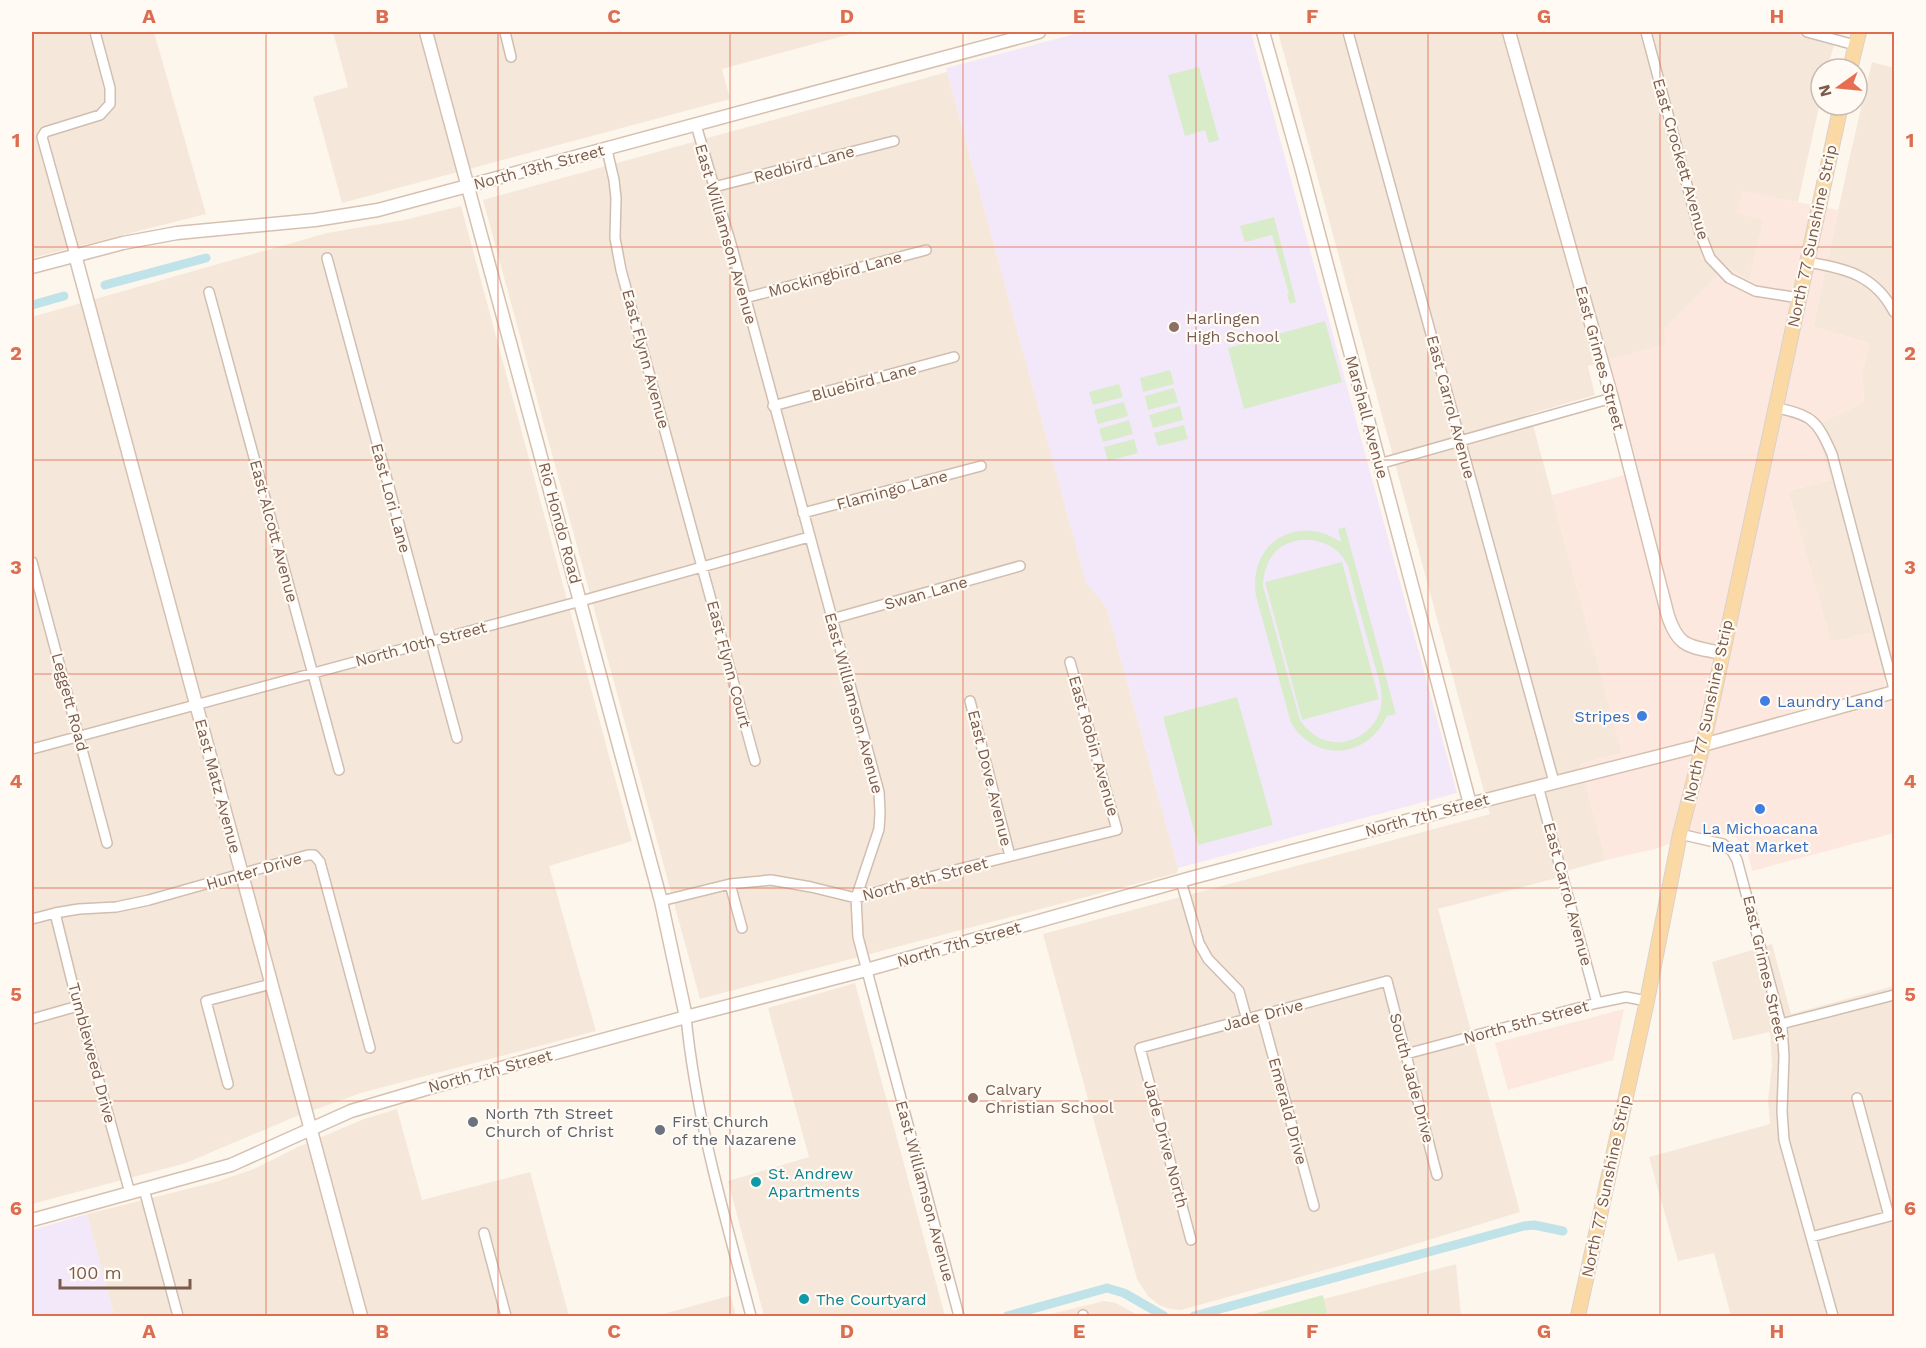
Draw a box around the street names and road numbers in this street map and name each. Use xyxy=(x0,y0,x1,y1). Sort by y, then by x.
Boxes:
street label: East Crockett Avenue xyxy=(1649,76,1713,242)
street label: North 13th Street xyxy=(471,140,607,194)
street label: Redbird Lane xyxy=(752,141,856,187)
street label: East Williamson Avenue xyxy=(691,142,761,326)
street label: North 77 Sunshine Strip xyxy=(1783,143,1841,329)
street label: Mockingbird Lane xyxy=(766,247,904,301)
street label: East Grimes Street xyxy=(1572,284,1629,433)
street label: East Flynn Avenue xyxy=(618,287,674,431)
street label: East Carrol Avenue xyxy=(1423,333,1479,481)
street label: Marshall Avenue xyxy=(1341,353,1393,481)
street label: Bluebird Lane xyxy=(809,359,919,405)
street label: East Lori Lane xyxy=(367,441,415,555)
street label: East Alcott Avenue xyxy=(246,458,302,604)
street label: Rio Hondo Road xyxy=(535,460,585,586)
street label: Flamingo Lane xyxy=(834,466,950,514)
street label: Swan Lane xyxy=(882,572,970,614)
street label: East Flynn Court xyxy=(703,598,755,730)
street label: East Williamson Avenue xyxy=(821,610,887,796)
street label: North 10th Street xyxy=(353,617,489,671)
street label: North 77 Sunshine Strip xyxy=(1679,618,1737,804)
street label: Leggett Road xyxy=(48,651,92,753)
street label: East Robin Avenue xyxy=(1065,673,1123,819)
street label: East Dove Avenue xyxy=(964,708,1016,848)
street label: East Matz Avenue xyxy=(191,716,245,856)
street label: North 7th Street xyxy=(1363,789,1492,841)
street label: East Carrol Avenue xyxy=(1540,820,1596,968)
street label: Hunter Drive xyxy=(204,848,304,894)
street label: North 8th Street xyxy=(860,853,990,905)
street label: East Grimes Street xyxy=(1739,893,1791,1043)
street label: North 7th Street xyxy=(895,917,1023,971)
street label: Tumbleweed Drive xyxy=(64,981,120,1125)
street label: Jade Drive xyxy=(1221,995,1305,1035)
street label: North 5th Street xyxy=(1461,996,1591,1048)
street label: South Jade Drive xyxy=(1386,1011,1438,1145)
street label: North 7th Street xyxy=(426,1045,555,1097)
street label: Emerald Drive xyxy=(1265,1055,1311,1167)
street label: Jade Drive North xyxy=(1140,1078,1192,1210)
street label: North 77 Sunshine Strip xyxy=(1577,1093,1635,1279)
street label: East Williamson Avenue xyxy=(892,1098,958,1284)

